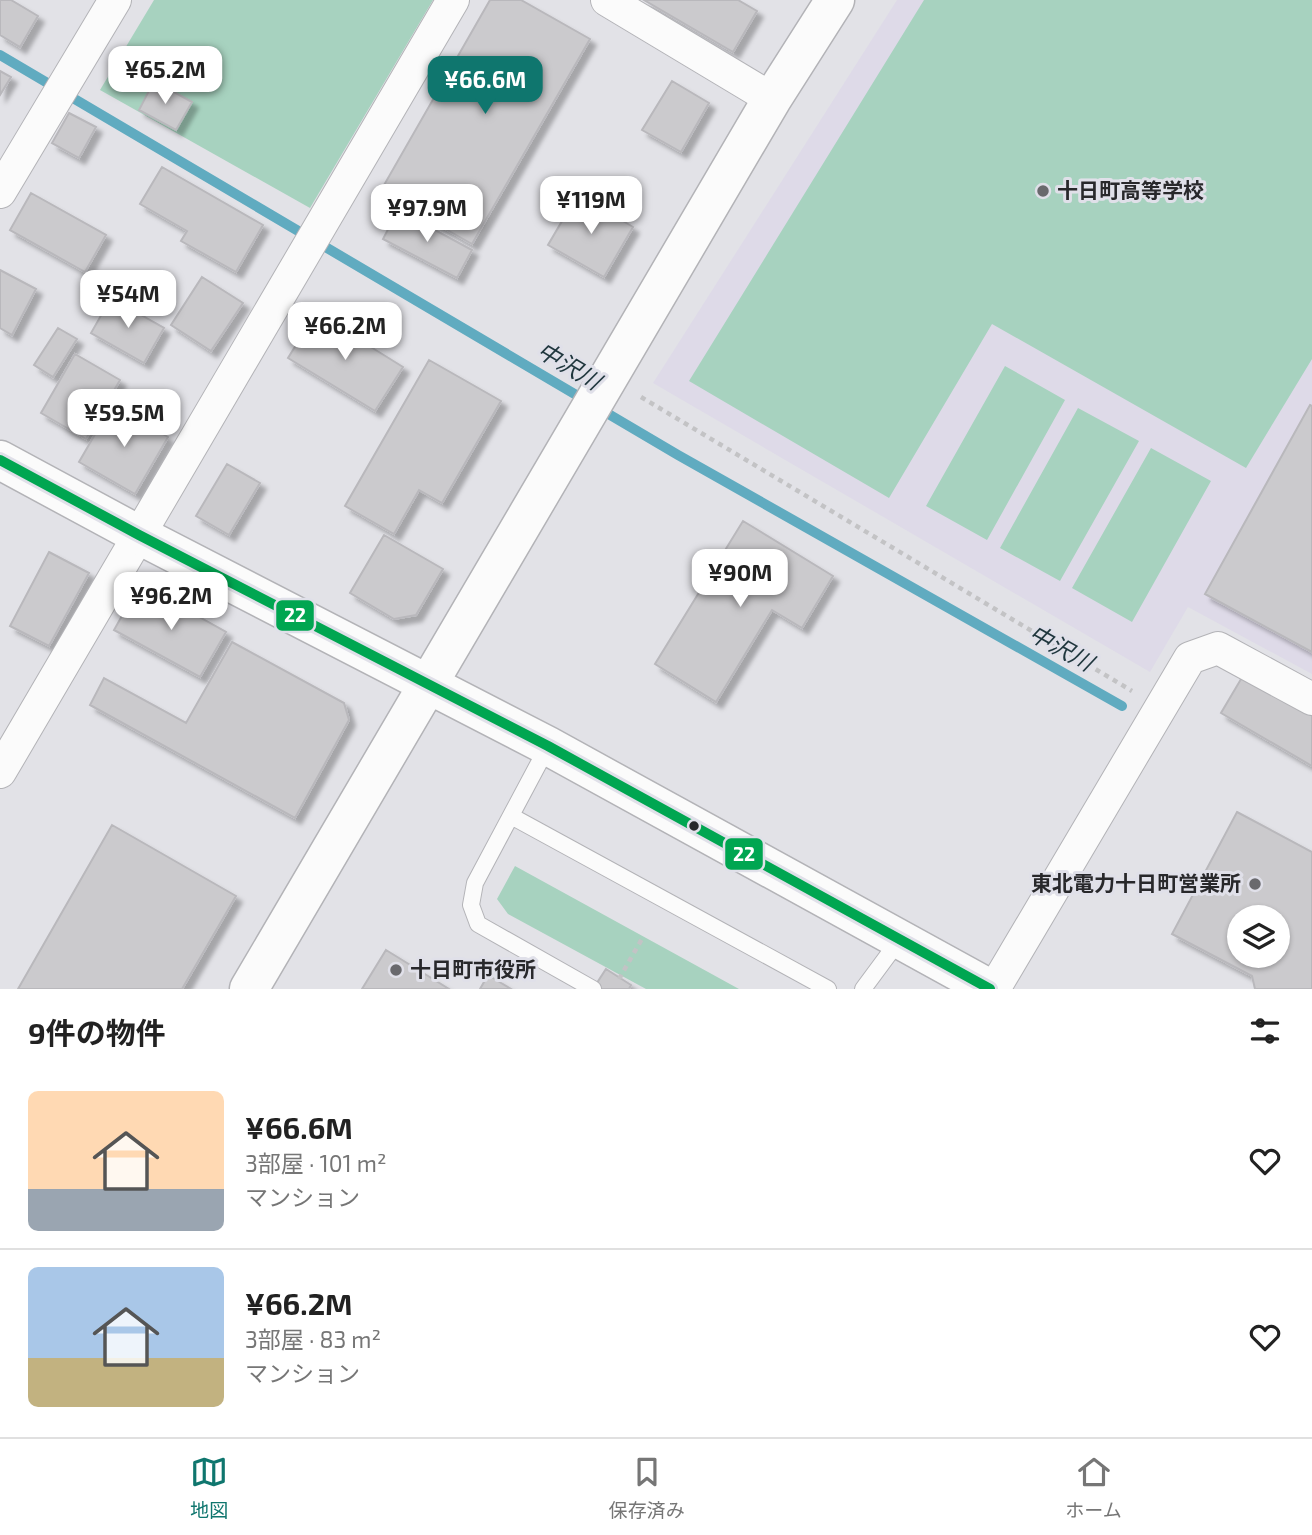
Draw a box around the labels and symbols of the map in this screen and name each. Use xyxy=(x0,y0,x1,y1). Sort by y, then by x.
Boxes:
pin: ¥65.2M xyxy=(108,46,222,106)
pin: ¥66.6M xyxy=(428,57,542,116)
pin: ¥119M xyxy=(542,176,640,236)
place label: 十日町高等学校 xyxy=(1057,177,1204,202)
marker: 十日町高等学校 xyxy=(1035,183,1051,199)
pin: ¥97.9M xyxy=(370,184,484,244)
pin: ¥54M xyxy=(87,270,169,330)
pin: ¥66.2M xyxy=(288,302,402,362)
water label: 中沢川 xyxy=(533,335,609,396)
pin: ¥59.5M xyxy=(67,390,181,449)
pin: ¥90M xyxy=(699,550,781,609)
pin: ¥96.2M xyxy=(114,572,228,632)
line badge: 22 xyxy=(275,599,315,632)
text: 22 xyxy=(284,603,306,626)
water label: 中沢川 xyxy=(1025,618,1101,678)
unlabelled marker xyxy=(687,819,701,833)
line badge: 22 xyxy=(724,837,764,871)
text: 22 xyxy=(733,842,755,865)
place label: 東北電力十日町営業所 xyxy=(1031,870,1241,895)
marker: 東北電力十日町営業所 xyxy=(1247,876,1263,892)
place label: 十日町市役所 xyxy=(410,956,536,981)
marker: 十日町市役所 xyxy=(388,962,404,978)

